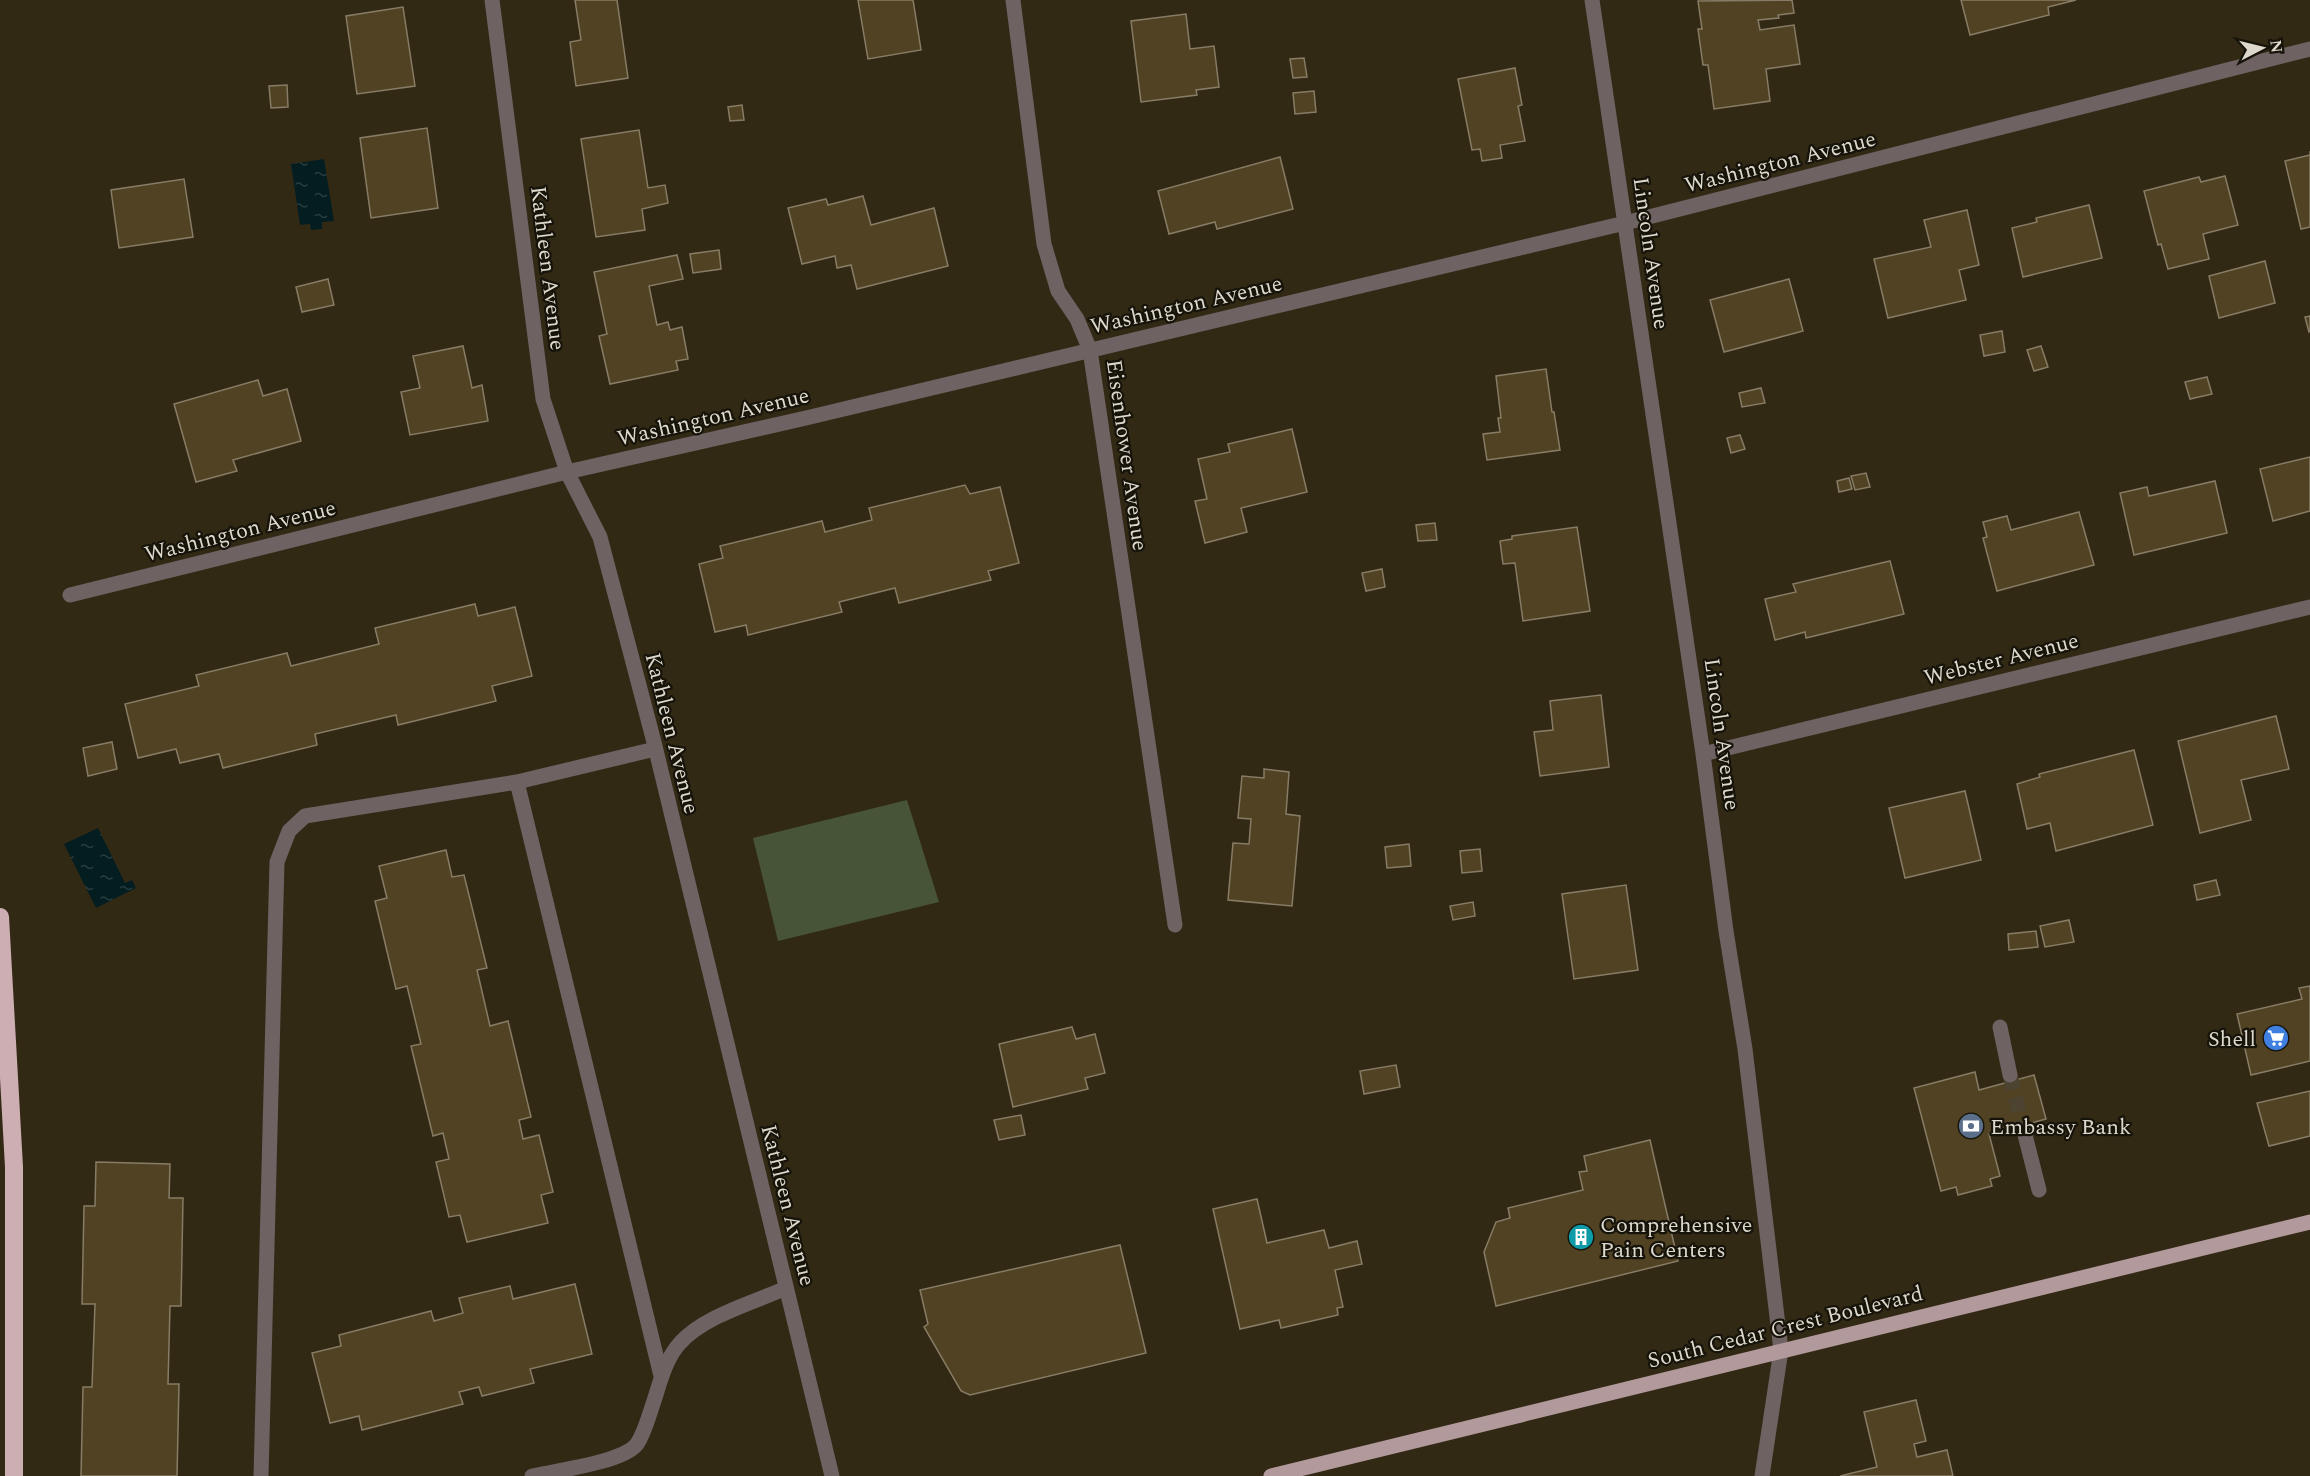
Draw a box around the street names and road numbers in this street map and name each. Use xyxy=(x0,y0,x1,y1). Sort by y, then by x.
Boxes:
street label: Washington Avenue xyxy=(1681,123,1880,202)
street label: Lincoln Avenue xyxy=(1623,175,1678,331)
street label: Kathleen Avenue xyxy=(521,184,574,352)
street label: Washington Avenue xyxy=(1087,267,1286,344)
street label: Eisenhower Avenue xyxy=(1097,357,1156,553)
street label: Washington Avenue xyxy=(614,379,813,456)
street label: Washington Avenue xyxy=(141,492,340,571)
street label: Webster Avenue xyxy=(1920,624,2082,695)
street label: Kathleen Avenue xyxy=(636,649,708,818)
street label: Lincoln Avenue xyxy=(1694,656,1749,812)
street label: Kathleen Avenue xyxy=(752,1121,824,1290)
street label: South Cedar Crest Boulevard xyxy=(1644,1277,1926,1378)

